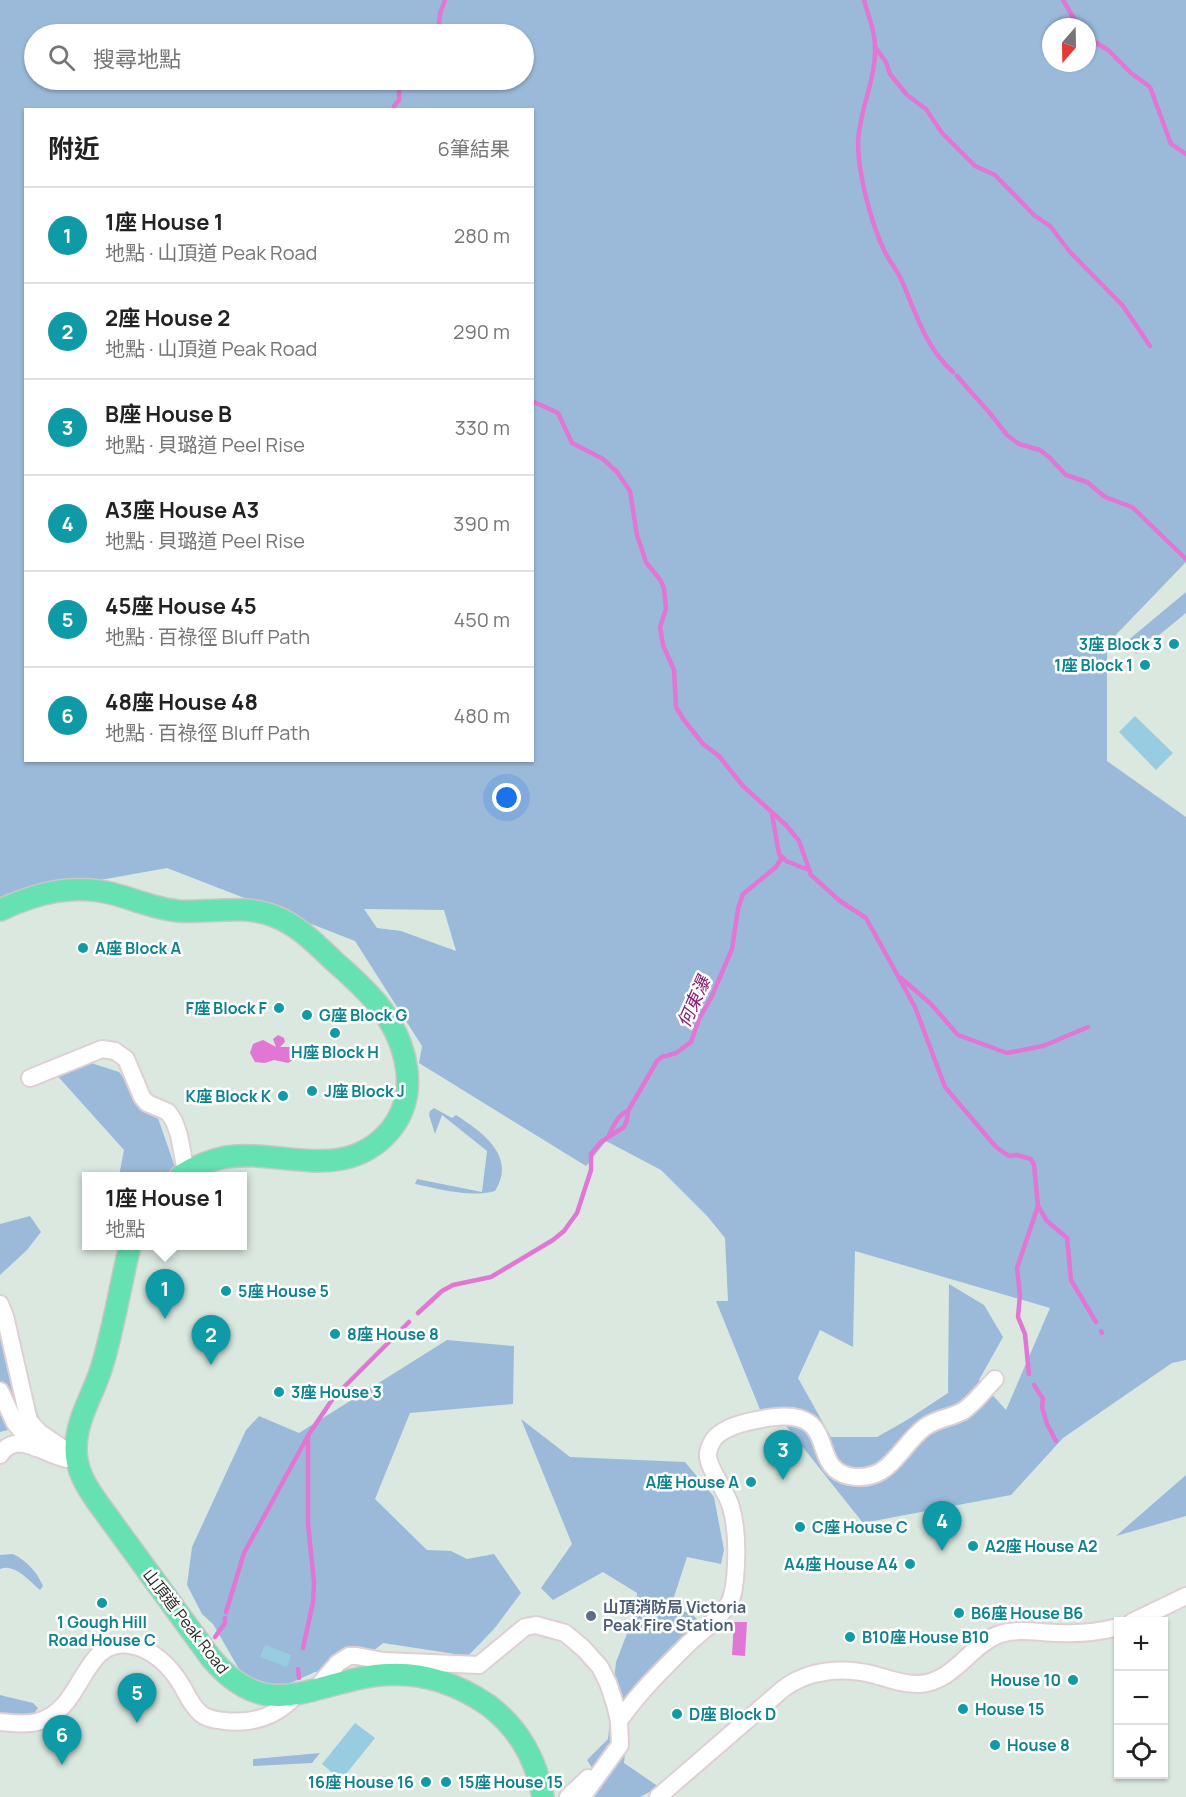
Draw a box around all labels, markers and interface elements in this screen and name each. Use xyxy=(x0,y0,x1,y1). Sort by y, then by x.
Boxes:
north arrow xyxy=(1042,18,1096,72)
search box xyxy=(24,24,534,90)
icon: search xyxy=(45,41,78,74)
text: 搜尋地點 xyxy=(93,44,181,74)
text: 附近 xyxy=(48,130,100,166)
text: 6筆結果 xyxy=(438,135,510,162)
text: 1座 House 1 xyxy=(105,207,223,237)
text: 1 xyxy=(63,222,72,249)
text: 280 m xyxy=(454,222,510,249)
text: 地點 · 山頂道 Peak Road xyxy=(105,239,317,266)
text: 2座 House 2 xyxy=(105,303,230,333)
text: 2 xyxy=(62,318,73,345)
text: 290 m xyxy=(453,318,510,345)
text: 地點 · 山頂道 Peak Road xyxy=(105,335,317,362)
text: B座 House B xyxy=(105,399,232,429)
text: 3 xyxy=(62,414,73,441)
text: 330 m xyxy=(455,414,510,441)
text: 地點 · 貝璐道 Peel Rise xyxy=(105,431,305,458)
text: A3座 House A3 xyxy=(105,495,259,525)
text: 4 xyxy=(61,510,74,537)
text: 390 m xyxy=(453,510,510,537)
text: 地點 · 貝璐道 Peel Rise xyxy=(105,527,305,554)
text: 45座 House 45 xyxy=(105,591,257,621)
text: 5 xyxy=(62,606,73,633)
text: 450 m xyxy=(454,606,510,633)
text: 地點 · 百祿徑 Bluff Path xyxy=(105,623,310,650)
place label: 3座 Block 3 xyxy=(1079,633,1162,655)
marker: 3座 Block 3 xyxy=(1167,637,1181,651)
place label: 1座 Block 1 xyxy=(1054,654,1133,676)
marker: 1座 Block 1 xyxy=(1138,658,1152,672)
text: 48座 House 48 xyxy=(105,687,258,717)
text: 6 xyxy=(61,702,74,729)
text: 480 m xyxy=(453,702,510,729)
text: 地點 · 百祿徑 Bluff Path xyxy=(105,719,310,746)
your location xyxy=(492,783,521,812)
place label: A座 Block A xyxy=(95,937,181,959)
marker: A座 Block A xyxy=(76,941,90,955)
water label: 何東瀑 xyxy=(671,970,716,1031)
place label: F座 Block F xyxy=(186,997,268,1019)
marker: F座 Block F xyxy=(272,1001,286,1015)
place label: G座 Block G xyxy=(319,1004,407,1026)
marker: G座 Block G xyxy=(300,1008,314,1022)
marker: H座 Block H xyxy=(328,1026,342,1040)
place label: H座 Block H xyxy=(291,1041,379,1063)
place label: J座 Block J xyxy=(324,1080,405,1102)
marker: J座 Block J xyxy=(305,1084,319,1098)
place label: K座 Block K xyxy=(186,1085,272,1107)
marker: K座 Block K xyxy=(276,1089,290,1103)
popup xyxy=(82,1172,247,1250)
text: 1座 House 1 xyxy=(105,1183,224,1213)
text: 地點 xyxy=(105,1215,145,1242)
pin: 1 xyxy=(146,1270,184,1319)
place label: 5座 House 5 xyxy=(238,1280,329,1302)
marker: 5座 House 5 xyxy=(219,1284,233,1298)
pin: 2 xyxy=(192,1316,230,1365)
place label: 8座 House 8 xyxy=(347,1323,439,1345)
marker: 8座 House 8 xyxy=(328,1327,342,1341)
place label: 3座 House 3 xyxy=(291,1381,382,1403)
marker: 3座 House 3 xyxy=(272,1385,286,1399)
pin: 3 xyxy=(764,1430,802,1480)
place label: A座 House A xyxy=(645,1471,739,1493)
marker: A座 House A xyxy=(744,1475,758,1489)
pin: 4 xyxy=(922,1502,962,1551)
place label: C座 House C xyxy=(812,1516,908,1538)
marker: C座 House C xyxy=(793,1520,807,1534)
place label: A2座 House A2 xyxy=(985,1535,1098,1557)
marker: A2座 House A2 xyxy=(966,1539,980,1553)
place label: A4座 House A4 xyxy=(784,1553,898,1575)
marker: A4座 House A4 xyxy=(903,1557,917,1571)
street label: 山頂道 Peak Road xyxy=(138,1564,234,1678)
marker: 1 Gough Hill Road House C xyxy=(95,1596,109,1610)
place label: 山頂消防局 Victoria Peak Fire Station xyxy=(603,1596,746,1636)
place label: B6座 House B6 xyxy=(971,1602,1083,1624)
marker: B6座 House B6 xyxy=(952,1606,966,1620)
marker: 山頂消防局 Victoria Peak Fire Station xyxy=(584,1609,598,1623)
place label: 1 Gough Hill Road House C xyxy=(48,1611,156,1651)
map controls xyxy=(1114,1617,1168,1779)
button: + xyxy=(1114,1617,1168,1671)
place label: B10座 House B10 xyxy=(862,1626,989,1648)
marker: B10座 House B10 xyxy=(843,1630,857,1644)
place label: House 10 xyxy=(991,1669,1061,1691)
button: − xyxy=(1114,1671,1168,1725)
marker: House 10 xyxy=(1066,1673,1080,1687)
pin: 5 xyxy=(118,1674,156,1723)
place label: House 15 xyxy=(975,1698,1044,1720)
marker: House 15 xyxy=(956,1702,970,1716)
place label: D座 Block D xyxy=(689,1703,776,1725)
marker: D座 Block D xyxy=(670,1707,684,1721)
pin: 6 xyxy=(42,1716,82,1765)
button: locate xyxy=(1114,1725,1168,1779)
place label: House 8 xyxy=(1007,1734,1070,1756)
marker: House 8 xyxy=(988,1738,1002,1752)
place label: 16座 House 16 xyxy=(308,1771,414,1793)
place label: 15座 House 15 xyxy=(458,1771,563,1793)
marker: 16座 House 16 xyxy=(419,1775,433,1789)
marker: 15座 House 15 xyxy=(439,1775,453,1789)

